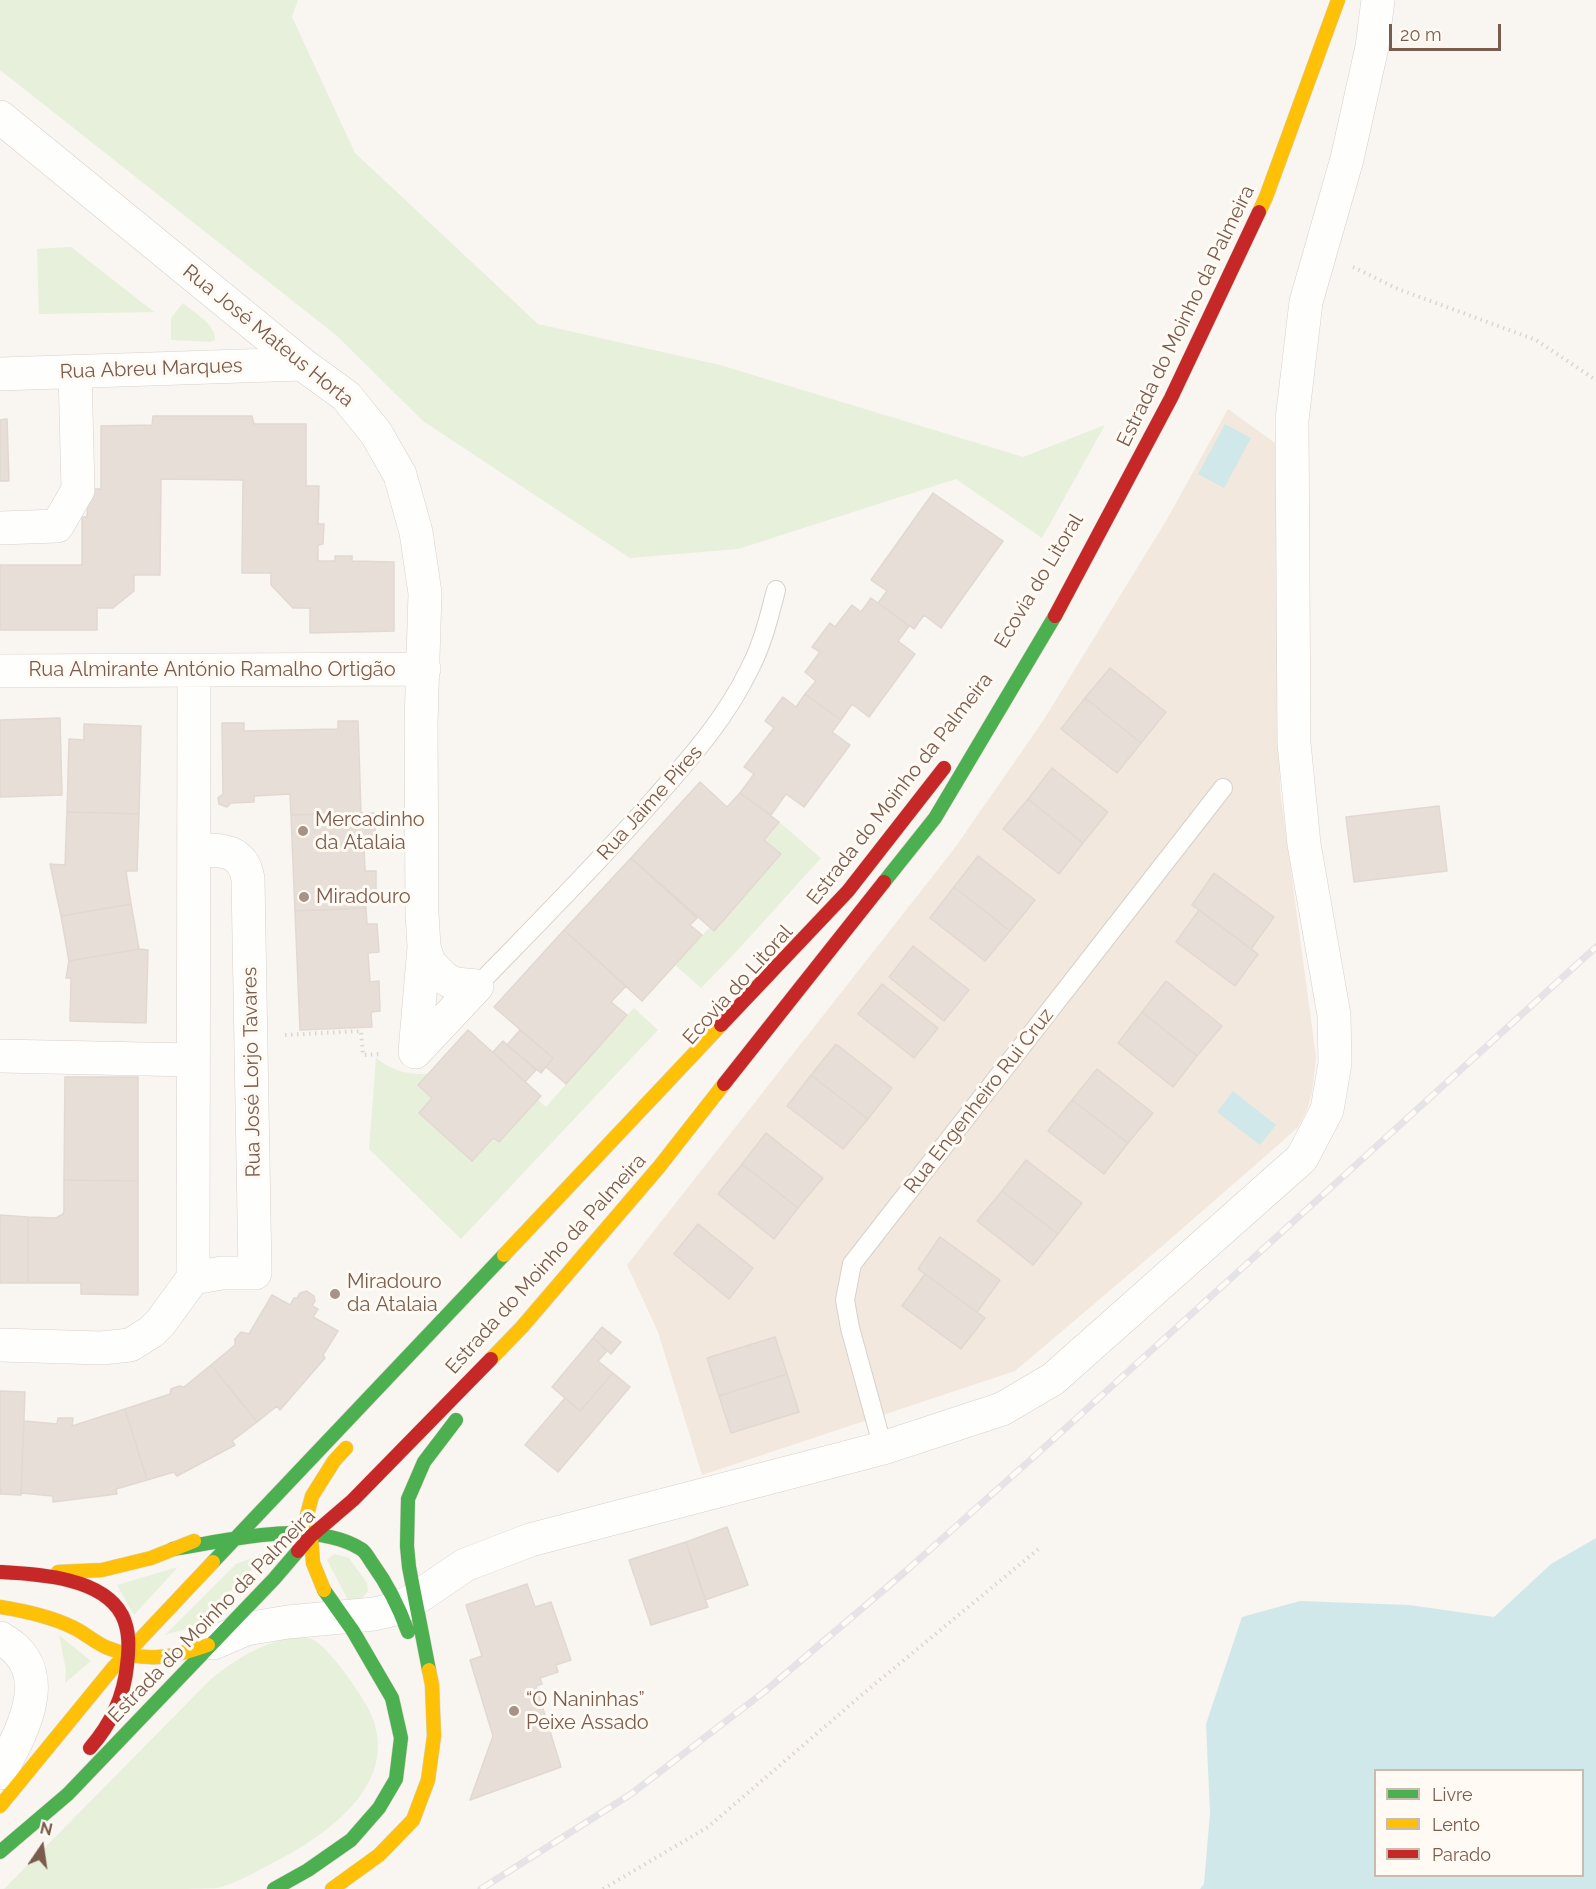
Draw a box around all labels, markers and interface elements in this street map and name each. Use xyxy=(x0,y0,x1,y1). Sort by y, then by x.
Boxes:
scale bar xyxy=(1392,12,1504,50)
text: 20 m xyxy=(1400,24,1442,45)
street label: Estrada do Moinho da Palmeira xyxy=(1112,181,1260,451)
street label: Rua José Mateus Horta xyxy=(178,260,358,412)
street label: Rua Abreu Marques xyxy=(59,354,243,384)
street label: Ecovia do Litoral xyxy=(989,509,1089,653)
street label: Rua Almirante António Ramalho Ortigão xyxy=(28,658,396,682)
street label: Estrada do Moinho da Palmeira xyxy=(802,668,998,910)
street label: Rua Jaime Pires xyxy=(592,741,708,865)
place label: Mercadinho da Atalaia xyxy=(315,808,425,855)
marker: Mercadinho da Atalaia xyxy=(296,824,310,838)
place label: Miradouro xyxy=(316,885,411,909)
marker: Miradouro xyxy=(297,890,311,904)
street label: Ecovia do Litoral xyxy=(678,920,798,1050)
street label: Rua José Lorjo Tavares xyxy=(238,967,266,1177)
street label: Rua Engenheiro Rui Cruz xyxy=(899,1004,1059,1198)
street label: Estrada do Moinho da Palmeira xyxy=(441,1149,651,1379)
place label: Miradouro da Atalaia xyxy=(347,1270,442,1317)
marker: Miradouro da Atalaia xyxy=(328,1287,342,1301)
street label: Estrada do Moinho da Palmeira xyxy=(103,1504,321,1728)
place label: “O Naninhas” Peixe Assado xyxy=(526,1688,649,1735)
marker: “O Naninhas” Peixe Assado xyxy=(507,1704,521,1718)
legend xyxy=(1374,1769,1584,1877)
text: Livre xyxy=(1432,1784,1473,1805)
text: Lento xyxy=(1432,1814,1480,1835)
north arrow xyxy=(12,1817,72,1877)
text: N xyxy=(38,1818,54,1840)
text: Parado xyxy=(1432,1844,1491,1865)

